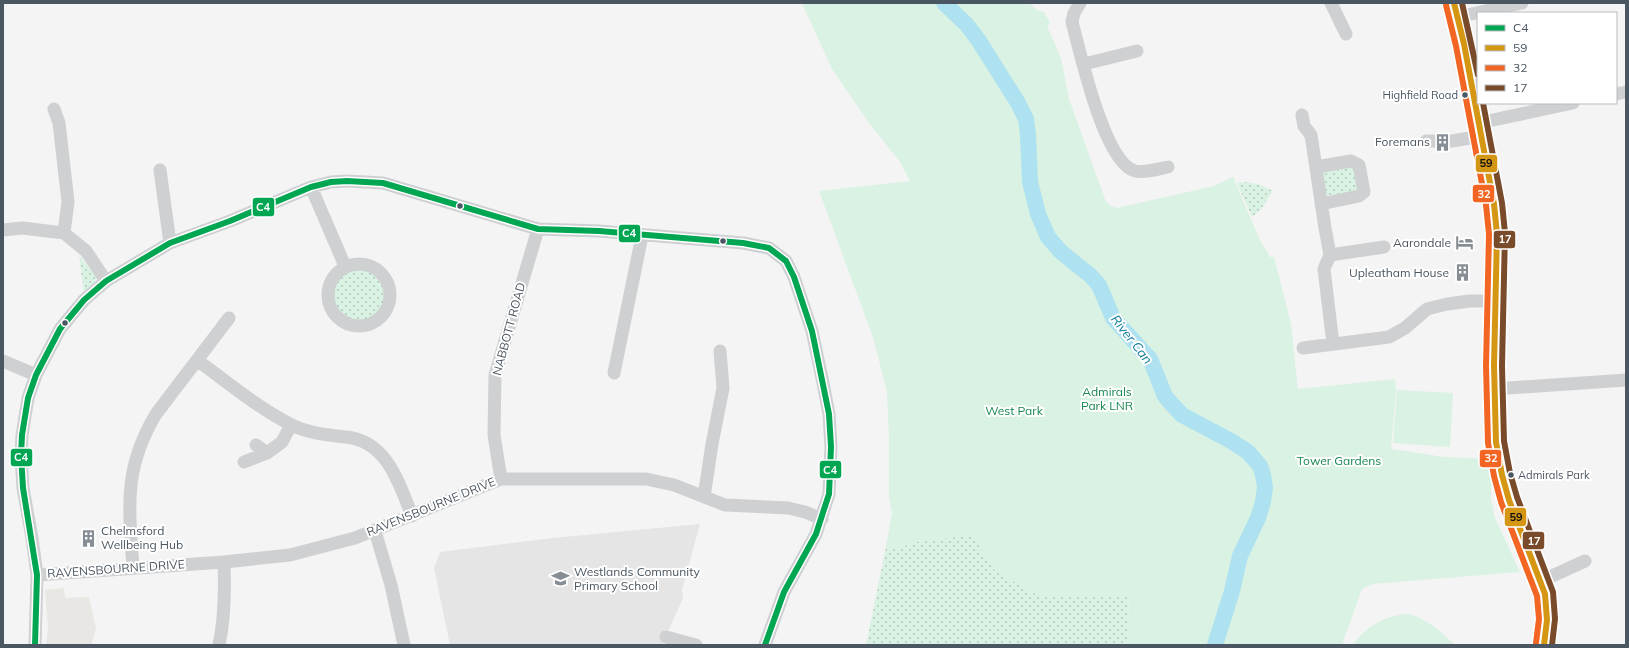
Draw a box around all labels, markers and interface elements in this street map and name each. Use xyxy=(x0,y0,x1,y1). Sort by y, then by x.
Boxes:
legend xyxy=(1477,12,1617,104)
text: C4 xyxy=(1513,20,1528,35)
text: 59 xyxy=(1513,40,1527,55)
text: 32 xyxy=(1513,60,1527,75)
text: 17 xyxy=(1513,80,1527,95)
place label: Highfield Road xyxy=(1383,88,1458,102)
marker: Highfield Road xyxy=(1460,90,1470,100)
building icon: Foremans xyxy=(1433,132,1453,152)
place label: Foremans xyxy=(1375,134,1430,149)
line badge: 59 xyxy=(1475,154,1498,173)
text: 59 xyxy=(1479,156,1493,170)
line badge: 32 xyxy=(1472,184,1495,203)
text: 32 xyxy=(1477,187,1491,201)
line badge: C4 xyxy=(252,197,275,217)
text: C4 xyxy=(256,200,270,214)
unlabelled marker xyxy=(455,201,465,211)
line badge: C4 xyxy=(618,224,641,243)
text: C4 xyxy=(622,226,636,240)
line badge: 17 xyxy=(1493,230,1516,249)
text: 17 xyxy=(1498,232,1512,246)
hotel icon: Aarondale xyxy=(1454,233,1474,253)
place label: Aarondale xyxy=(1393,235,1451,250)
unlabelled marker xyxy=(718,236,728,246)
building icon: Upleatham House xyxy=(1452,263,1472,283)
place label: Upleatham House xyxy=(1349,265,1449,280)
street label: NABBOTT ROAD xyxy=(489,281,528,377)
water label: River Can xyxy=(1108,311,1156,367)
unlabelled marker xyxy=(60,318,70,328)
park label: Admirals Park LNR xyxy=(1081,384,1133,413)
park label: West Park xyxy=(985,403,1044,418)
line badge: C4 xyxy=(10,448,33,467)
line badge: 32 xyxy=(1479,449,1502,468)
text: C4 xyxy=(14,450,28,464)
text: 32 xyxy=(1484,451,1498,465)
park label: Tower Gardens xyxy=(1297,453,1381,468)
line badge: C4 xyxy=(819,460,842,479)
text: C4 xyxy=(823,463,837,477)
place label: Admirals Park xyxy=(1518,468,1590,482)
marker: Admirals Park xyxy=(1506,470,1516,480)
street label: RAVENSBOURNE DRIVE xyxy=(364,474,497,539)
line badge: 59 xyxy=(1504,507,1527,527)
text: 59 xyxy=(1509,510,1523,524)
place label: Chelmsford Wellbeing Hub xyxy=(101,523,183,552)
building icon: Chelmsford Wellbeing Hub xyxy=(78,528,98,548)
line badge: 17 xyxy=(1522,531,1545,550)
text: 17 xyxy=(1527,534,1541,548)
street label: RAVENSBOURNE DRIVE xyxy=(47,556,185,581)
place label: Westlands Community Primary School xyxy=(574,564,700,593)
school or university icon: Westlands Community Primary School xyxy=(551,569,571,589)

